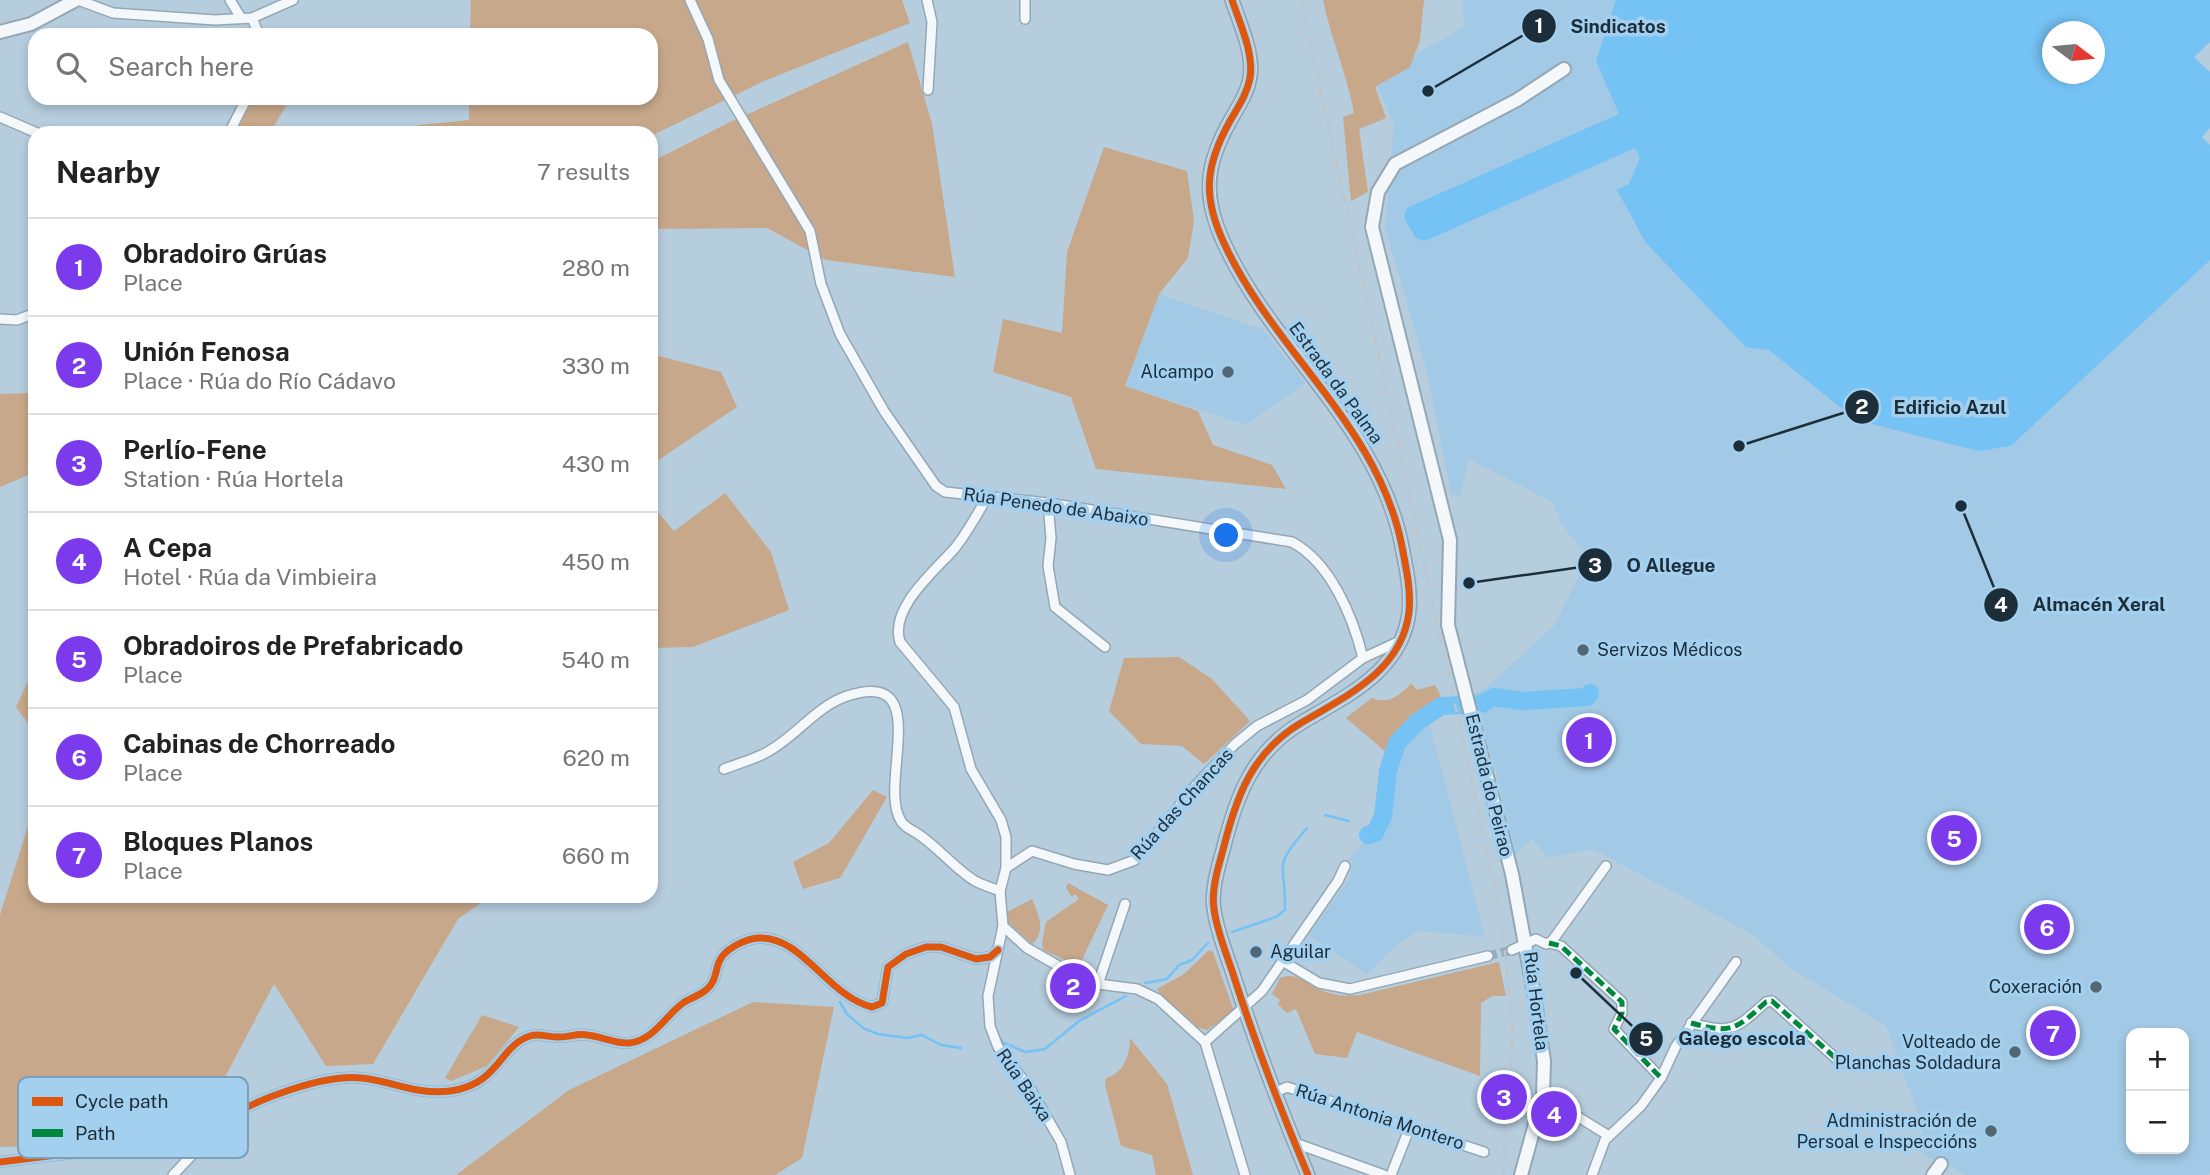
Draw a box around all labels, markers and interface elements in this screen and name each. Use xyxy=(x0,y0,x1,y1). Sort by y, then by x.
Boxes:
callout: Sindicatos xyxy=(1521,6,1680,46)
text: 1 xyxy=(1535,13,1544,38)
text: Sindicatos xyxy=(1570,15,1666,37)
north arrow xyxy=(2042,21,2105,84)
search box xyxy=(28,28,658,105)
icon: search xyxy=(52,48,90,86)
text: Search here xyxy=(108,51,254,82)
text: Nearby xyxy=(56,154,160,190)
text: 7 results xyxy=(537,158,630,185)
text: Obradoiro Grúas xyxy=(123,238,327,269)
text: 1 xyxy=(74,254,84,281)
text: 280 m xyxy=(562,254,630,281)
text: Place xyxy=(123,269,183,296)
street label: Estrada da Palma xyxy=(1285,318,1388,448)
text: Unión Fenosa xyxy=(123,336,290,367)
text: 2 xyxy=(72,352,86,379)
text: 330 m xyxy=(562,352,630,379)
place label: Alcampo xyxy=(1140,361,1214,382)
marker: Alcampo xyxy=(1220,364,1236,380)
text: Place · Rúa do Río Cádavo xyxy=(123,367,396,394)
callout: Edificio Azul xyxy=(1845,387,2021,427)
text: 2 xyxy=(1855,394,1869,419)
text: Edificio Azul xyxy=(1894,396,2006,418)
text: Perlío-Fene xyxy=(123,434,267,465)
text: 3 xyxy=(71,450,87,477)
text: 430 m xyxy=(562,450,630,477)
text: Station · Rúa Hortela xyxy=(123,465,344,492)
street label: Rúa Penedo de Abaixo xyxy=(962,483,1150,530)
your location xyxy=(1209,518,1243,552)
text: A Cepa xyxy=(123,532,212,563)
callout: O Allegue xyxy=(1577,545,1729,585)
text: 4 xyxy=(71,548,87,575)
text: 450 m xyxy=(561,548,630,575)
text: 3 xyxy=(1588,553,1602,578)
text: O Allegue xyxy=(1626,554,1716,576)
text: Hotel · Rúa da Vimbieira xyxy=(123,563,377,590)
callout: Almacén Xeral xyxy=(1984,585,2180,625)
text: 4 xyxy=(1994,592,2008,617)
text: Almacén Xeral xyxy=(2032,593,2166,615)
text: Obradoiros de Prefabricado xyxy=(123,630,463,661)
place label: Servizos Médicos xyxy=(1597,639,1742,660)
marker: Servizos Médicos xyxy=(1575,642,1591,658)
text: 5 xyxy=(71,646,87,673)
text: 540 m xyxy=(561,646,630,673)
text: Place xyxy=(123,661,183,688)
street label: Estrada do Peirao xyxy=(1462,711,1517,858)
pin: 1 xyxy=(1566,714,1612,766)
text: Cabinas de Chorreado xyxy=(123,728,395,759)
text: 6 xyxy=(71,744,87,771)
text: 620 m xyxy=(562,744,630,771)
street label: Rúa das Chancas xyxy=(1126,744,1237,864)
text: Place xyxy=(123,759,183,786)
pin: 5 xyxy=(1931,812,1977,864)
text: Bloques Planos xyxy=(123,826,313,857)
text: 7 xyxy=(72,842,86,869)
text: 660 m xyxy=(562,842,630,869)
text: Place xyxy=(123,857,183,884)
pin: 6 xyxy=(2024,901,2070,953)
place label: Aguilar xyxy=(1270,941,1331,962)
marker: Aguilar xyxy=(1248,944,1264,960)
street label: Rúa Hortela xyxy=(1520,950,1553,1052)
pin: 2 xyxy=(1050,960,1096,1012)
place label: Coxeración xyxy=(1989,976,2082,997)
marker: Coxeración xyxy=(2088,979,2104,995)
pin: 7 xyxy=(2030,1007,2076,1059)
callout: Galego escola xyxy=(1629,1019,1819,1059)
text: 5 xyxy=(1639,1026,1653,1051)
text: Galego escola xyxy=(1678,1027,1806,1049)
map controls xyxy=(2126,1028,2189,1154)
button: + xyxy=(2126,1028,2189,1091)
place label: Volteado de Planchas Soldadura xyxy=(1835,1031,2001,1073)
street label: Rúa Baixa xyxy=(992,1044,1056,1125)
marker: Volteado de Planchas Soldadura xyxy=(2007,1044,2023,1060)
pin: 3 xyxy=(1481,1071,1527,1123)
legend xyxy=(18,1077,248,1158)
street label: Rúa Antonia Montero xyxy=(1293,1079,1467,1154)
pin: 4 xyxy=(1531,1088,1577,1140)
text: Cycle path xyxy=(75,1090,168,1112)
button: − xyxy=(2126,1091,2189,1154)
place label: Administración de Persoal e Inspeccións xyxy=(1797,1110,1977,1152)
text: Path xyxy=(75,1122,115,1144)
marker: Administración de Persoal e Inspeccións xyxy=(1983,1123,1999,1139)

